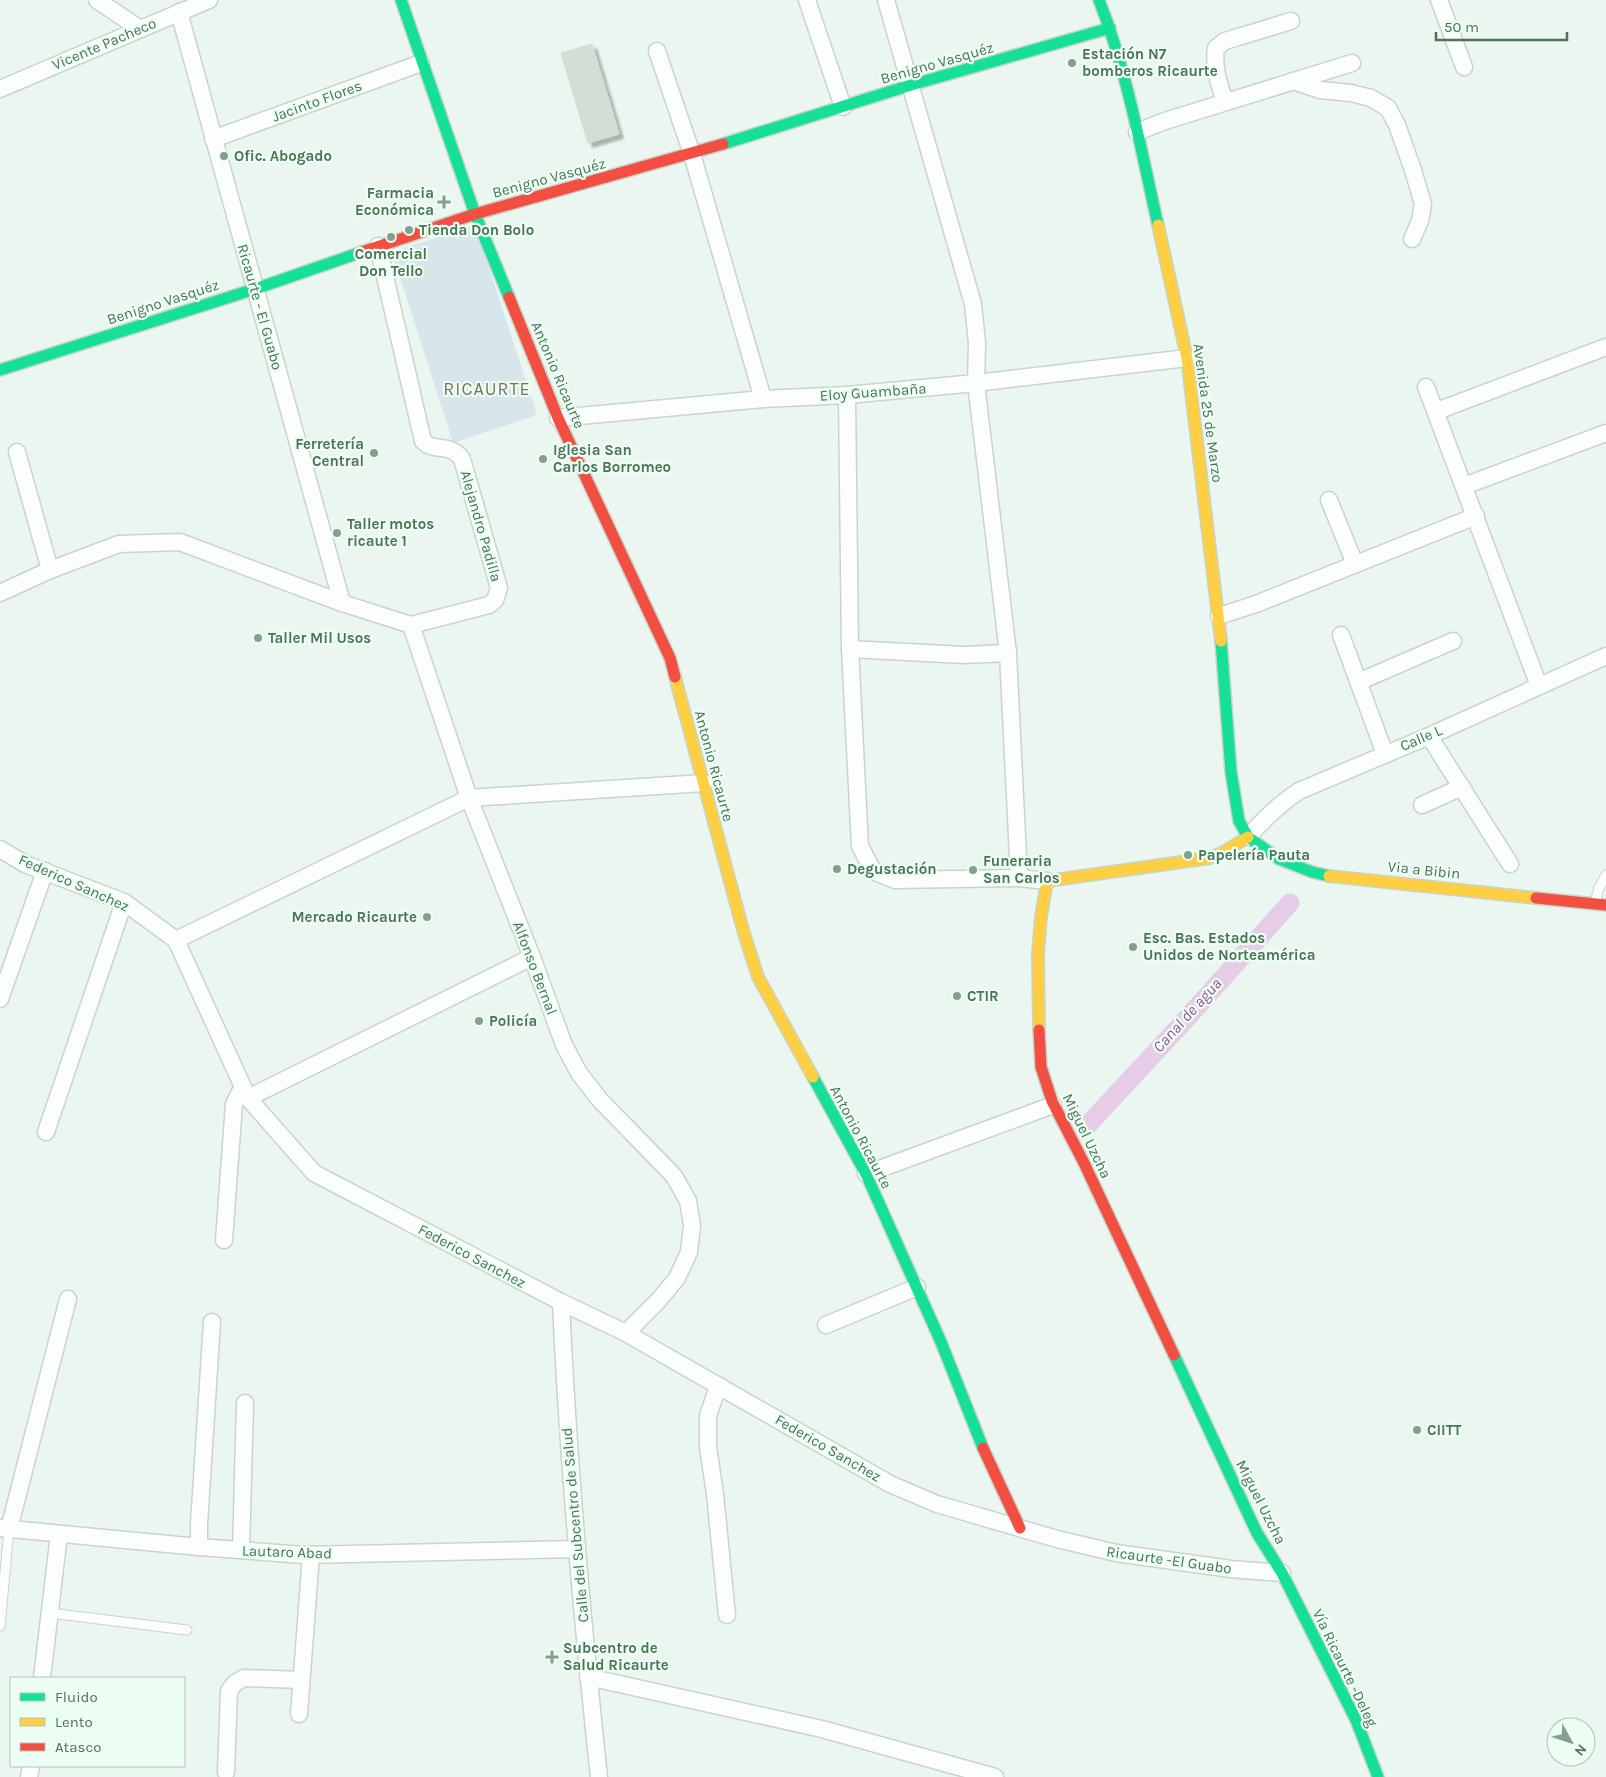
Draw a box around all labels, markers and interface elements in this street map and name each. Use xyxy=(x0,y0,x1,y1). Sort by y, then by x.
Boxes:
scale bar xyxy=(1436,10,1567,42)
street label: Vicente Pacheco xyxy=(49,14,159,74)
text: 50 m xyxy=(1444,18,1479,36)
street label: Benigno Vasquéz xyxy=(878,38,996,88)
place label: Estación N7 bomberos Ricaurte xyxy=(1082,45,1218,80)
marker: Estación N7 bomberos Ricaurte xyxy=(1066,57,1078,69)
street label: Jacinto Flores xyxy=(270,76,364,126)
place label: Ofic. Abogado xyxy=(234,147,332,165)
marker: Ofic. Abogado xyxy=(218,150,230,162)
street label: Benigno Vasquéz xyxy=(490,154,608,202)
place label: Farmacia Económica xyxy=(355,184,434,219)
marker: Farmacia Económica xyxy=(438,196,450,208)
place label: Tienda Don Bolo xyxy=(419,221,534,239)
marker: Tienda Don Bolo xyxy=(403,224,415,236)
marker: Comercial Don Tello xyxy=(385,231,397,243)
street label: Ricaurte - El Guabo xyxy=(233,242,287,372)
place label: Comercial Don Tello xyxy=(355,245,427,280)
street label: Benigno Vasquéz xyxy=(105,275,221,329)
street label: Antonio Ricaurte xyxy=(527,319,589,431)
street label: Avenida 25 de Marzo xyxy=(1189,342,1227,484)
district label: RICAURTE xyxy=(443,378,531,400)
street label: Eloy Guambaña xyxy=(819,379,927,405)
place label: Ferretería Central xyxy=(295,435,364,470)
place label: Iglesia San Carlos Borromeo xyxy=(553,441,671,476)
marker: Ferretería Central xyxy=(368,447,380,459)
marker: Iglesia San Carlos Borromeo xyxy=(537,453,549,465)
street label: Alejandro Padilla xyxy=(456,468,506,584)
place label: Taller motos ricaute 1 xyxy=(347,515,434,550)
marker: Taller motos ricaute 1 xyxy=(331,527,343,539)
place label: Taller Mil Usos xyxy=(268,629,371,647)
marker: Taller Mil Usos xyxy=(252,632,264,644)
street label: Antonio Ricaurte xyxy=(691,708,737,824)
street label: Calle L xyxy=(1397,721,1445,755)
place label: Papelería Pauta xyxy=(1198,846,1310,864)
marker: Papelería Pauta xyxy=(1182,849,1194,861)
street label: Federico Sanchez xyxy=(16,851,132,915)
place label: Funeraria San Carlos xyxy=(983,852,1060,887)
street label: Via a Bibin xyxy=(1387,857,1461,883)
place label: Degustación xyxy=(847,860,937,878)
marker: Degustación xyxy=(831,863,843,875)
marker: Funeraria San Carlos xyxy=(967,864,979,876)
place label: Mercado Ricaurte xyxy=(291,908,417,926)
marker: Mercado Ricaurte xyxy=(421,911,433,923)
street label: Alfonso Bernal xyxy=(509,919,561,1017)
place label: Esc. Bas. Estados Unidos de Norteamérica xyxy=(1143,929,1315,964)
marker: Esc. Bas. Estados Unidos de Norteamérica xyxy=(1127,941,1139,953)
water label: Canal de agua xyxy=(1149,974,1225,1056)
place label: CTIR xyxy=(967,987,999,1005)
marker: CTIR xyxy=(951,990,963,1002)
place label: Policía xyxy=(489,1012,537,1030)
marker: Policía xyxy=(473,1015,485,1027)
street label: Antonio Ricaurte xyxy=(826,1082,896,1192)
street label: Miguel Uzcha xyxy=(1059,1091,1115,1181)
street label: Federico Sanchez xyxy=(415,1220,529,1292)
street label: Federico Sanchez xyxy=(772,1410,884,1486)
place label: CIITT xyxy=(1427,1421,1462,1439)
marker: CIITT xyxy=(1411,1424,1423,1436)
street label: Calle del Subcentro de Salud xyxy=(558,1427,592,1623)
street label: Miguel Uzcha xyxy=(1232,1457,1290,1547)
street label: Lautaro Abad xyxy=(242,1541,332,1563)
street label: Ricaurte -El Guabo xyxy=(1105,1542,1233,1578)
street label: Vía Ricaurte -Deleg xyxy=(1309,1606,1382,1730)
place label: Subcentro de Salud Ricaurte xyxy=(563,1639,669,1674)
marker: Subcentro de Salud Ricaurte xyxy=(545,1650,559,1664)
legend xyxy=(10,1677,185,1767)
text: Fluido xyxy=(55,1688,98,1706)
text: Lento xyxy=(55,1713,93,1731)
north arrow xyxy=(1546,1717,1596,1767)
text: Atasco xyxy=(55,1738,101,1756)
text: N xyxy=(1571,1741,1590,1759)

